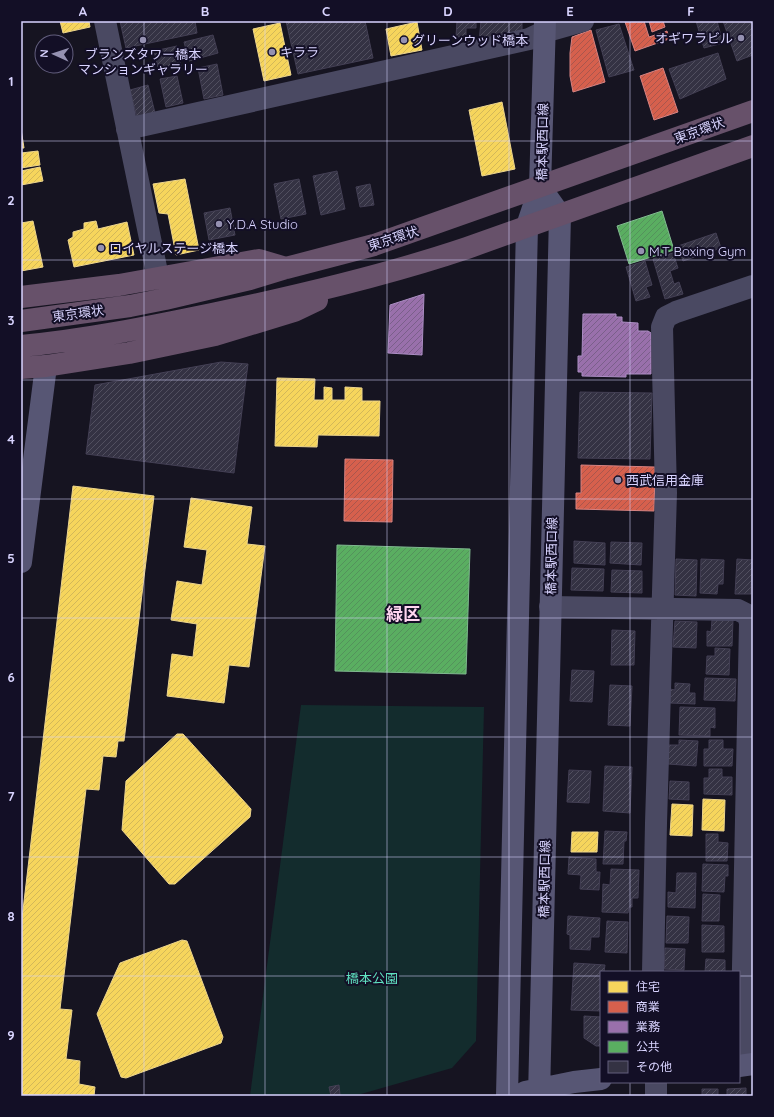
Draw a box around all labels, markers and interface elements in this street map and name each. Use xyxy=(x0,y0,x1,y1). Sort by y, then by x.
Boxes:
text: A xyxy=(79,3,88,19)
text: B xyxy=(201,3,209,19)
text: C xyxy=(322,3,330,19)
text: D xyxy=(443,3,453,19)
text: E xyxy=(566,3,574,19)
text: F xyxy=(687,3,695,19)
place label: オギワラビル xyxy=(655,30,733,46)
place label: グリーンウッド橋本 xyxy=(412,32,528,48)
marker: オギワラビル xyxy=(736,33,746,43)
north arrow xyxy=(34,34,74,74)
marker: ブランズタワー橋本 マンションギャラリー xyxy=(138,35,148,45)
marker: グリーンウッド橋本 xyxy=(399,35,409,45)
place label: キララ xyxy=(280,44,319,60)
place label: ブランズタワー橋本 マンションギャラリー xyxy=(78,46,208,77)
marker: キララ xyxy=(267,47,277,57)
text: N xyxy=(37,49,51,58)
text: 1 xyxy=(8,73,14,89)
street label: 橋本駅西口線 xyxy=(533,103,551,181)
street label: 東京環状 xyxy=(672,114,726,146)
text: 2 xyxy=(7,192,15,208)
place label: Y.D.A Studio xyxy=(227,216,298,232)
marker: Y.D.A Studio xyxy=(214,219,224,229)
street label: 東京環状 xyxy=(366,222,420,254)
place label: ロイヤルステージ橋本 xyxy=(109,240,238,256)
marker: ロイヤルステージ橋本 xyxy=(96,243,106,253)
place label: M.T Boxing Gym xyxy=(649,243,746,259)
marker: M.T Boxing Gym xyxy=(636,246,646,256)
street label: 東京環状 xyxy=(51,301,105,325)
text: 3 xyxy=(8,312,15,328)
text: 4 xyxy=(7,431,15,447)
place label: 西武信用金庫 xyxy=(626,472,704,488)
marker: 西武信用金庫 xyxy=(613,475,623,485)
street label: 橋本駅西口線 xyxy=(542,517,560,595)
text: 5 xyxy=(7,550,15,566)
district label: 緑区 xyxy=(386,603,420,624)
text: 6 xyxy=(7,669,15,685)
text: 7 xyxy=(7,788,15,804)
street label: 橋本駅西口線 xyxy=(535,840,553,918)
text: 8 xyxy=(7,908,15,924)
park label: 橋本公園 xyxy=(346,970,398,986)
legend xyxy=(600,971,740,1083)
text: 住宅 xyxy=(636,979,660,994)
text: 商業 xyxy=(636,999,660,1014)
text: 業務 xyxy=(636,1019,660,1034)
text: 9 xyxy=(7,1027,15,1043)
text: 公共 xyxy=(636,1039,660,1054)
text: その他 xyxy=(636,1059,672,1074)

